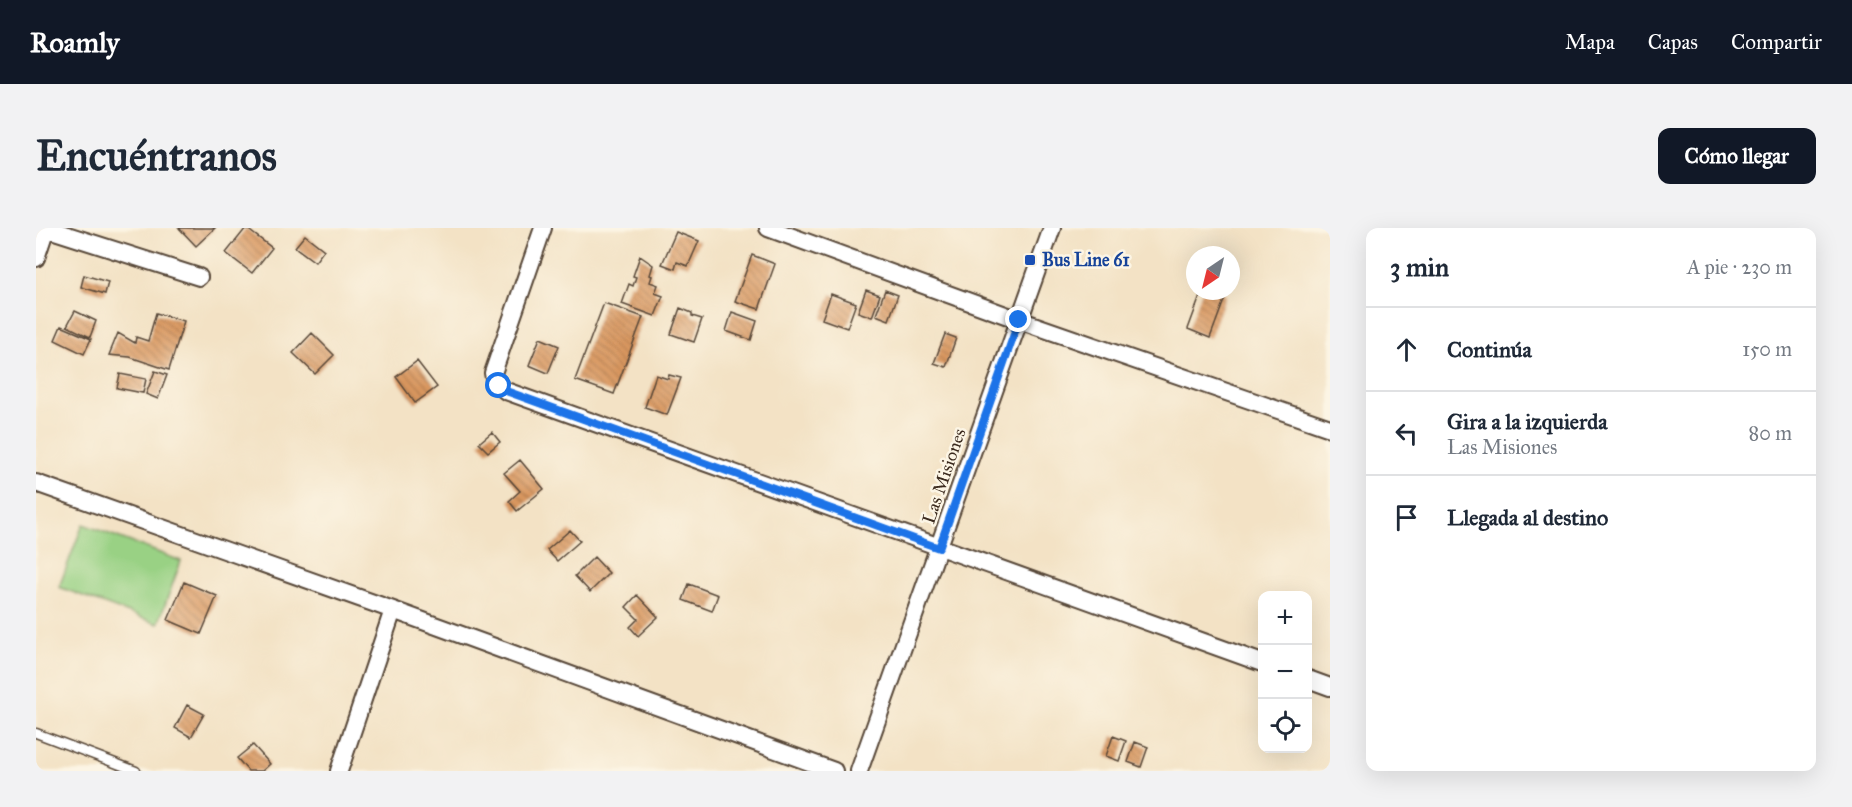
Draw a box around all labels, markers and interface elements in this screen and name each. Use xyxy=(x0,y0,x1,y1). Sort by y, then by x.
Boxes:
text: Roamly xyxy=(30,25,119,60)
text: Mapa xyxy=(1565,29,1615,55)
text: Capas xyxy=(1648,29,1698,55)
text: Compartir xyxy=(1731,29,1822,55)
button: Cómo llegar xyxy=(1658,128,1816,184)
text: Encuéntranos xyxy=(36,130,277,182)
north arrow xyxy=(1186,246,1240,300)
place label: Bus Line 61 xyxy=(1042,249,1130,271)
text: 3 min xyxy=(1390,251,1449,283)
marker: Bus Line 61 xyxy=(1023,253,1037,267)
text: A pie · 230 m xyxy=(1687,255,1792,279)
route end xyxy=(1005,306,1031,332)
icon: ahead xyxy=(1390,333,1423,366)
text: Continúa xyxy=(1447,336,1532,363)
text: 150 m xyxy=(1742,337,1792,361)
route start xyxy=(485,372,511,398)
text: Gira a la izquierda xyxy=(1447,408,1608,435)
icon: left xyxy=(1390,417,1423,450)
text: 80 m xyxy=(1749,421,1792,445)
street label: Las Misiones xyxy=(917,425,971,527)
text: Las Misiones xyxy=(1447,435,1557,459)
icon: arrive xyxy=(1390,501,1423,534)
text: Llegada al destino xyxy=(1447,504,1608,531)
map controls xyxy=(1258,591,1312,753)
button: + xyxy=(1258,591,1312,645)
button: − xyxy=(1258,645,1312,699)
button: locate xyxy=(1258,699,1312,753)

